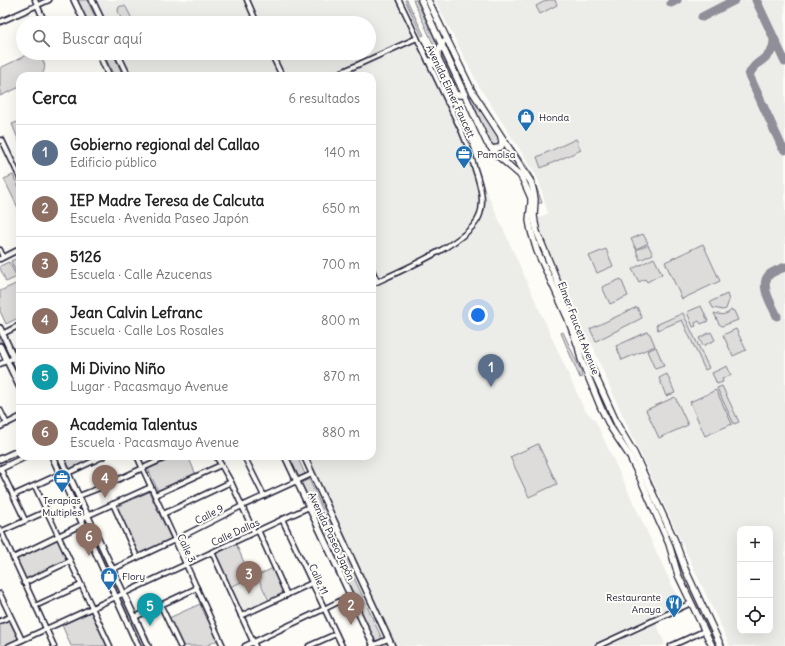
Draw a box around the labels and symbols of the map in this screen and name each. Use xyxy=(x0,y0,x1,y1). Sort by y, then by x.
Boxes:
street label: Avenida Elmer Faucett xyxy=(423,43,478,140)
shop icon: Honda xyxy=(516,107,536,132)
place label: Honda xyxy=(539,111,569,124)
office icon: Pamolsa xyxy=(454,144,474,169)
place label: Pamolsa xyxy=(477,148,516,161)
street label: Elmer Faucett Avenue xyxy=(555,280,602,376)
your location xyxy=(468,305,488,325)
pin: 1 xyxy=(478,354,504,387)
pin: 4 xyxy=(92,465,118,498)
office icon: Terapias Multiples xyxy=(52,468,72,493)
street label: Avenida Paseo Japón xyxy=(305,490,358,583)
place label: Terapias Multiples xyxy=(42,494,82,519)
street label: Calle 9 xyxy=(193,502,226,527)
street label: Calle Dallas xyxy=(209,515,262,549)
pin: 6 xyxy=(76,523,102,556)
street label: Calle 3 xyxy=(174,532,199,565)
pin: 3 xyxy=(236,561,262,594)
street label: Calle 11 xyxy=(306,562,331,597)
shop icon: Flory xyxy=(99,566,119,591)
place label: Flory xyxy=(122,570,145,583)
place label: Restaurante Anaya xyxy=(606,591,661,616)
pin: 2 xyxy=(338,592,364,625)
pin: 5 xyxy=(137,593,163,626)
restaurant icon: Restaurante Anaya xyxy=(664,593,684,618)

